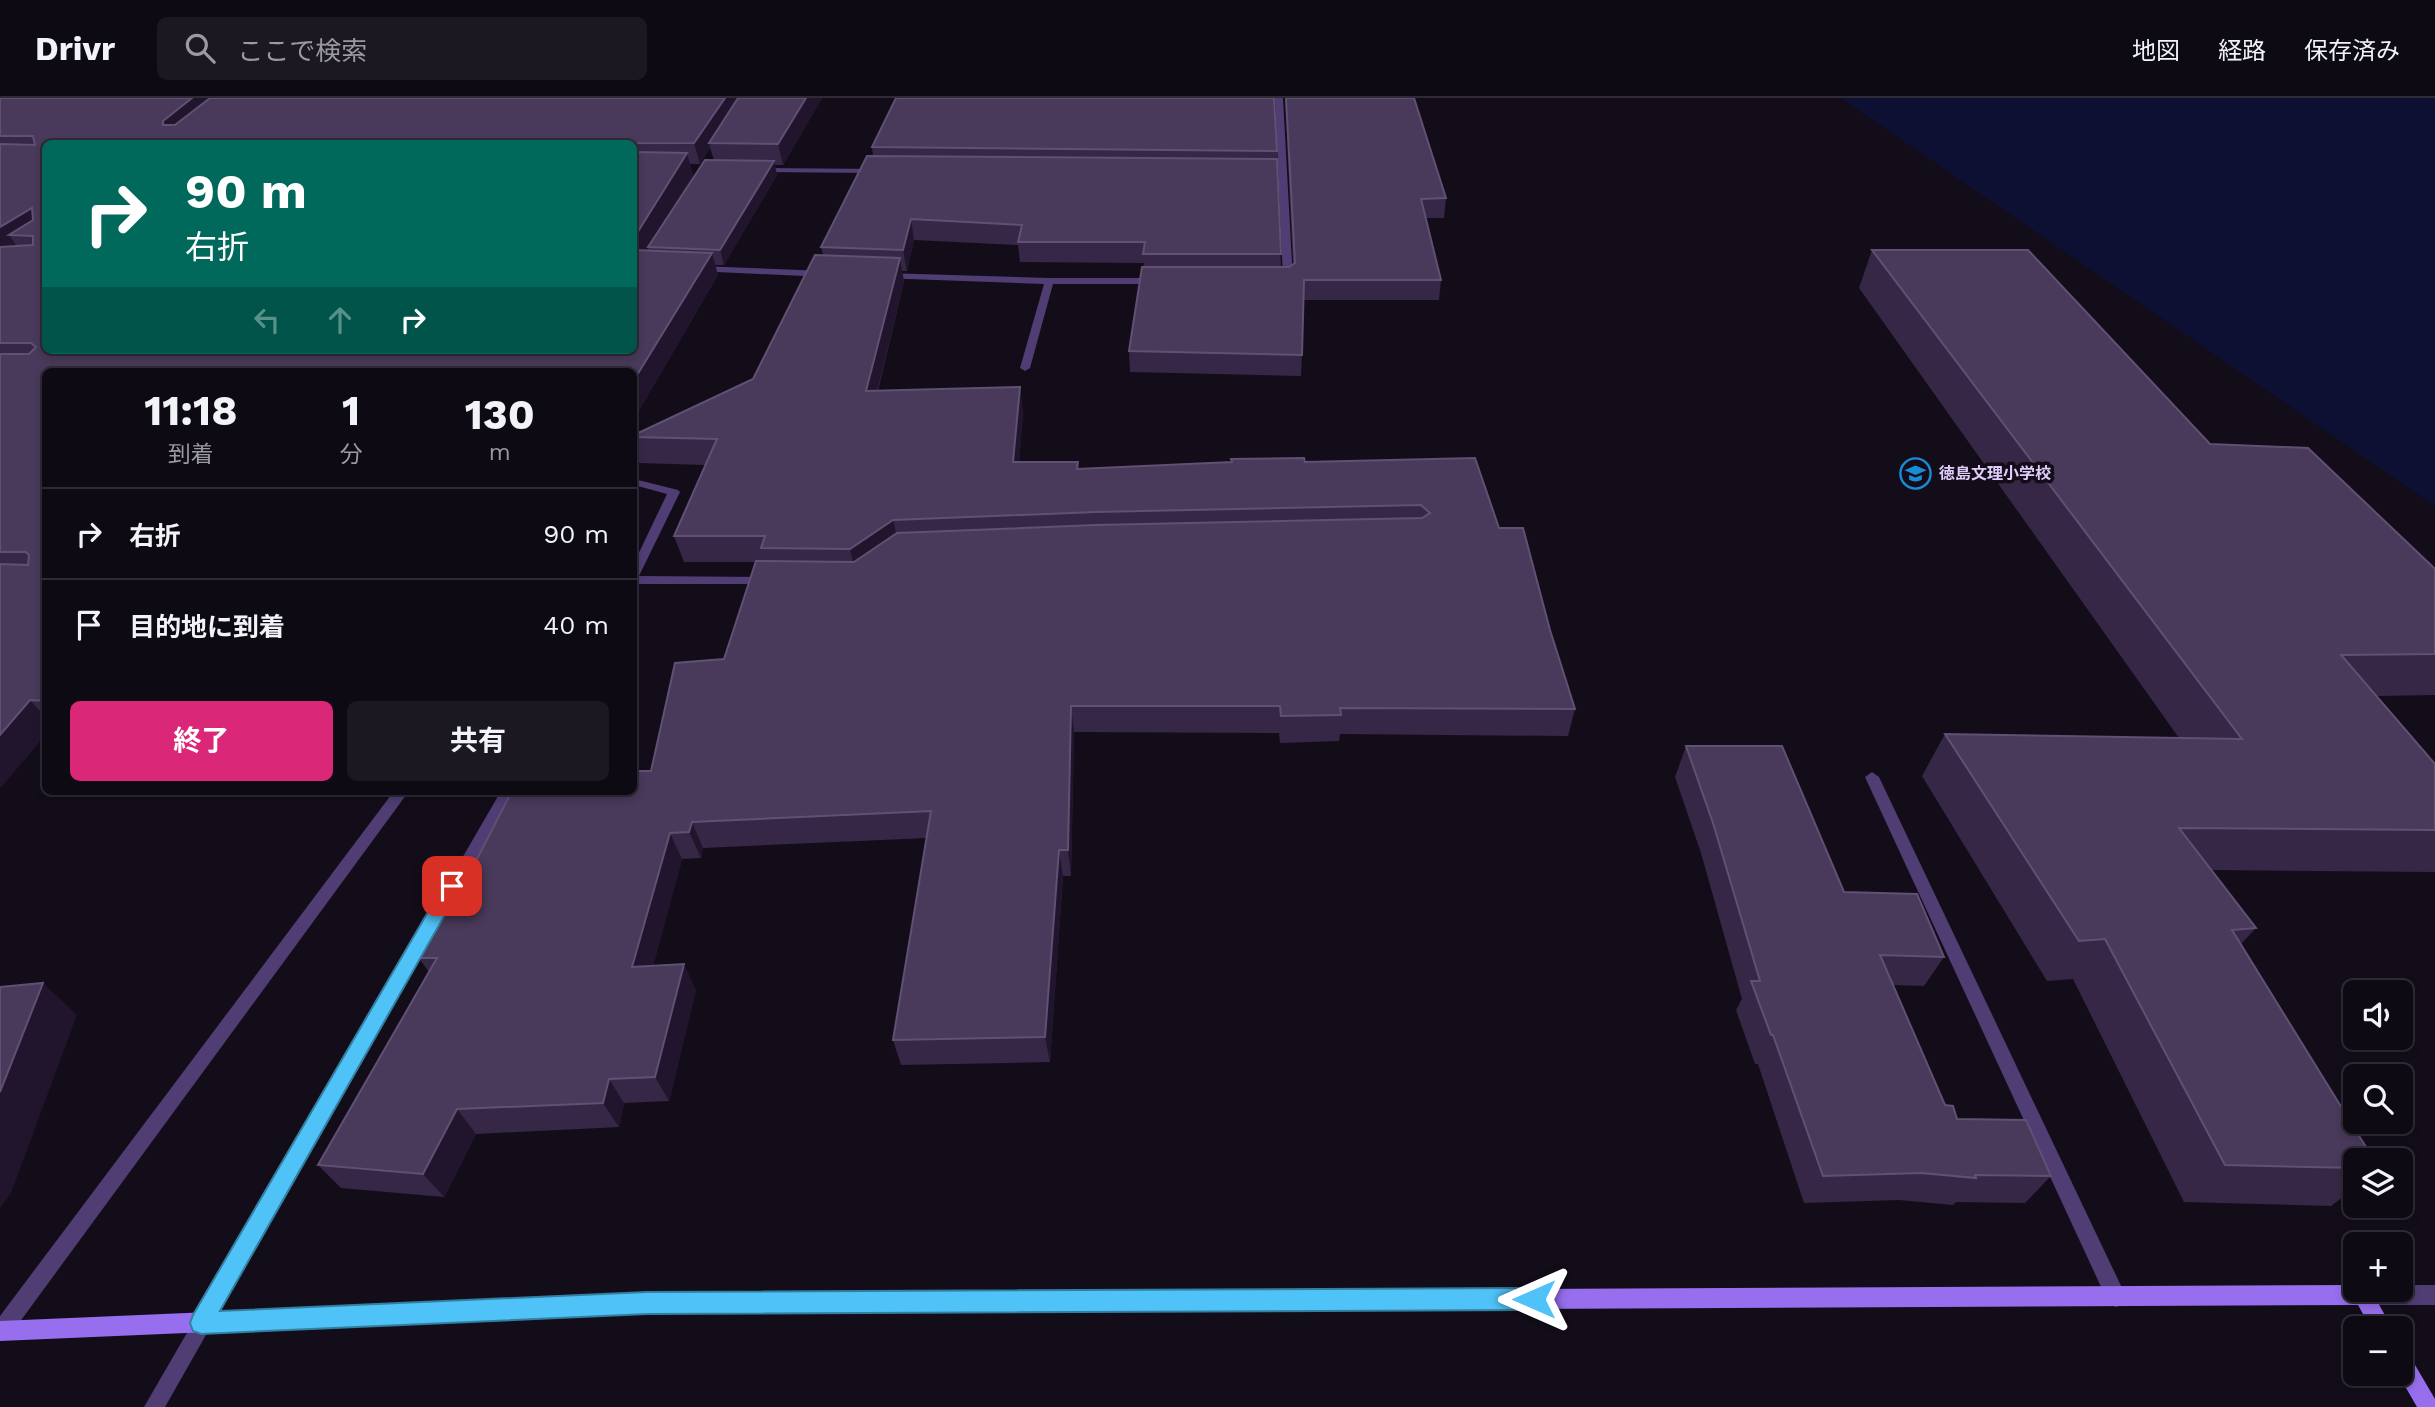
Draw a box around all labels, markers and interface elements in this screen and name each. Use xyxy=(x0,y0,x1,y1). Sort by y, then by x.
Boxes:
search box xyxy=(157,17,647,80)
text: Drivr xyxy=(35,29,115,68)
icon: search xyxy=(181,29,219,67)
text: ここで検索 xyxy=(237,36,367,66)
text: 地図 xyxy=(2132,37,2180,65)
text: 経路 xyxy=(2218,37,2266,65)
text: 保存済み xyxy=(2304,37,2400,65)
text: 90 m xyxy=(185,162,307,220)
icon: right xyxy=(70,168,161,259)
text: 右折 xyxy=(185,228,249,266)
icon: left xyxy=(248,301,286,339)
icon: ahead xyxy=(321,301,359,339)
icon: right xyxy=(394,301,432,339)
text: 11:18 xyxy=(144,386,237,435)
text: 1 xyxy=(342,386,360,435)
text: 130 xyxy=(465,390,535,439)
text: m xyxy=(489,439,511,466)
text: 到着 xyxy=(168,441,214,468)
text: 分 xyxy=(340,441,363,468)
school or university icon: 徳島文理小学校 xyxy=(1899,456,1933,490)
place label: 徳島文理小学校 xyxy=(1939,464,2051,483)
icon: right xyxy=(70,515,108,553)
text: 90 m xyxy=(543,519,609,549)
text: 右折 xyxy=(129,521,181,551)
icon: arrive xyxy=(70,606,108,644)
text: 40 m xyxy=(543,610,609,640)
text: 目的地に到着 xyxy=(129,612,285,642)
button: 終了 xyxy=(70,701,333,781)
button: 共有 xyxy=(347,701,609,781)
pin xyxy=(422,856,482,916)
icon: arrive xyxy=(433,867,471,905)
map controls xyxy=(2343,980,2413,1386)
button: sound xyxy=(2343,980,2413,1050)
button: search xyxy=(2343,1064,2413,1134)
button: layers xyxy=(2343,1148,2413,1218)
button: + xyxy=(2343,1232,2413,1302)
position arrow xyxy=(1497,1262,1571,1336)
button: − xyxy=(2343,1316,2413,1386)

